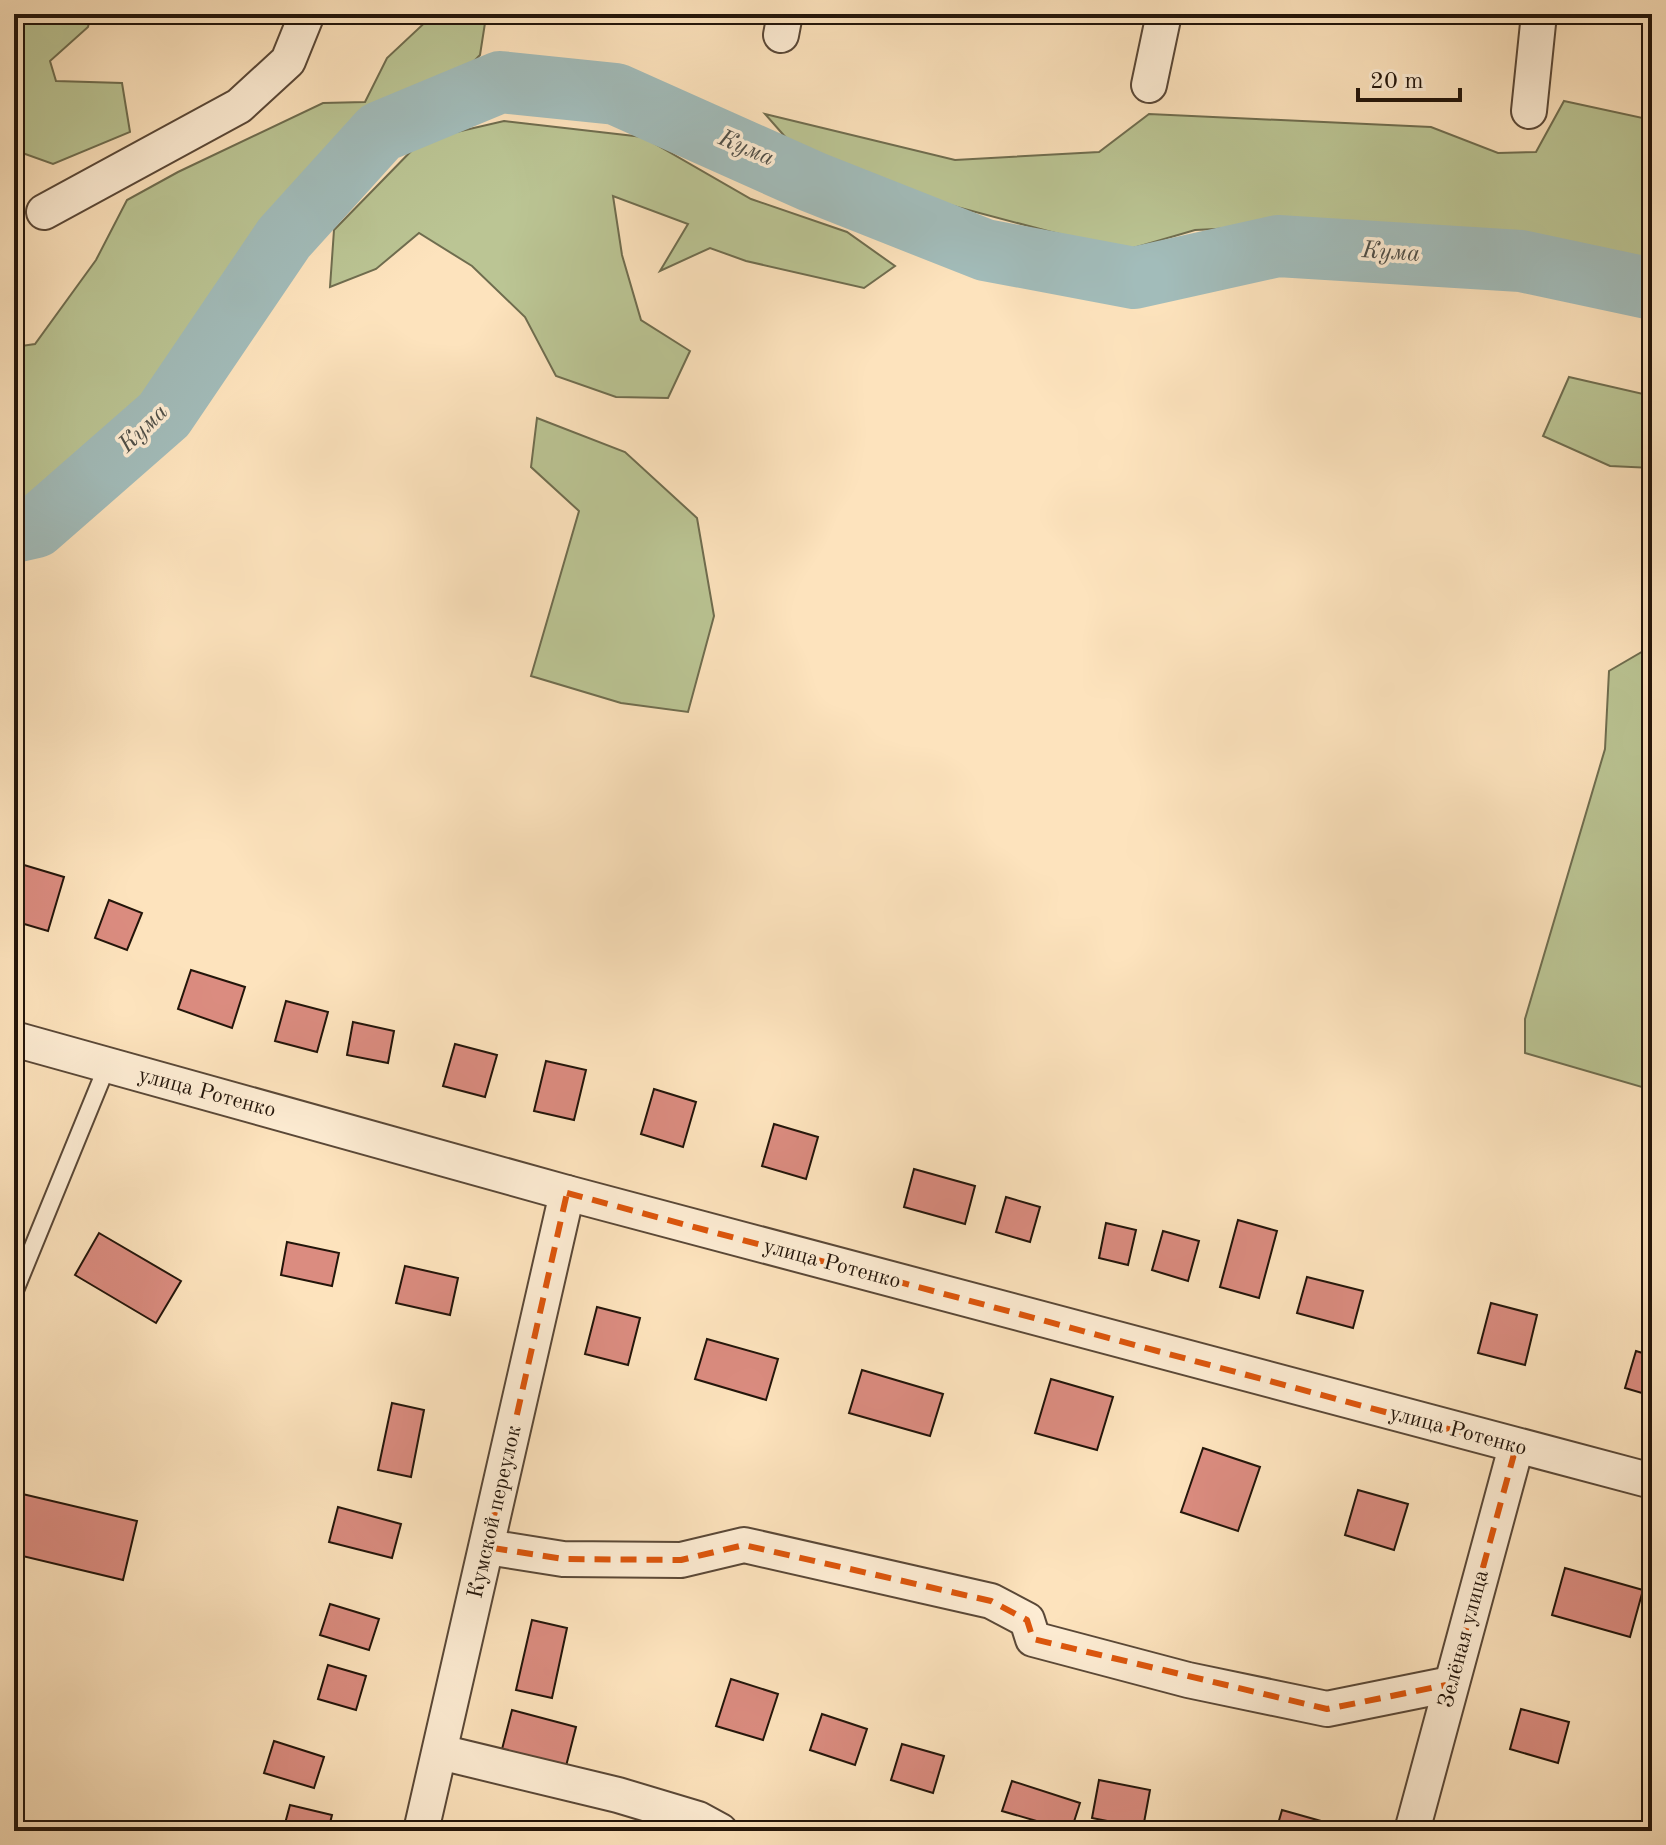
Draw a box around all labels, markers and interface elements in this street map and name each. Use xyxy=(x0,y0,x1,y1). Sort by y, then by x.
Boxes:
scale bar xyxy=(1358,52,1460,102)
text: 20 m xyxy=(1370,70,1424,94)
water label: Кума xyxy=(714,126,778,171)
water label: Кума xyxy=(1360,239,1421,267)
water label: Кума xyxy=(114,400,173,459)
street label: улица Ротенко xyxy=(136,1064,278,1122)
street label: улица Ротенко xyxy=(761,1235,903,1293)
street label: улица Ротенко xyxy=(1387,1402,1529,1460)
street label: Кумской переулок xyxy=(464,1423,526,1601)
street label: Зелёная улица xyxy=(1435,1568,1493,1710)

